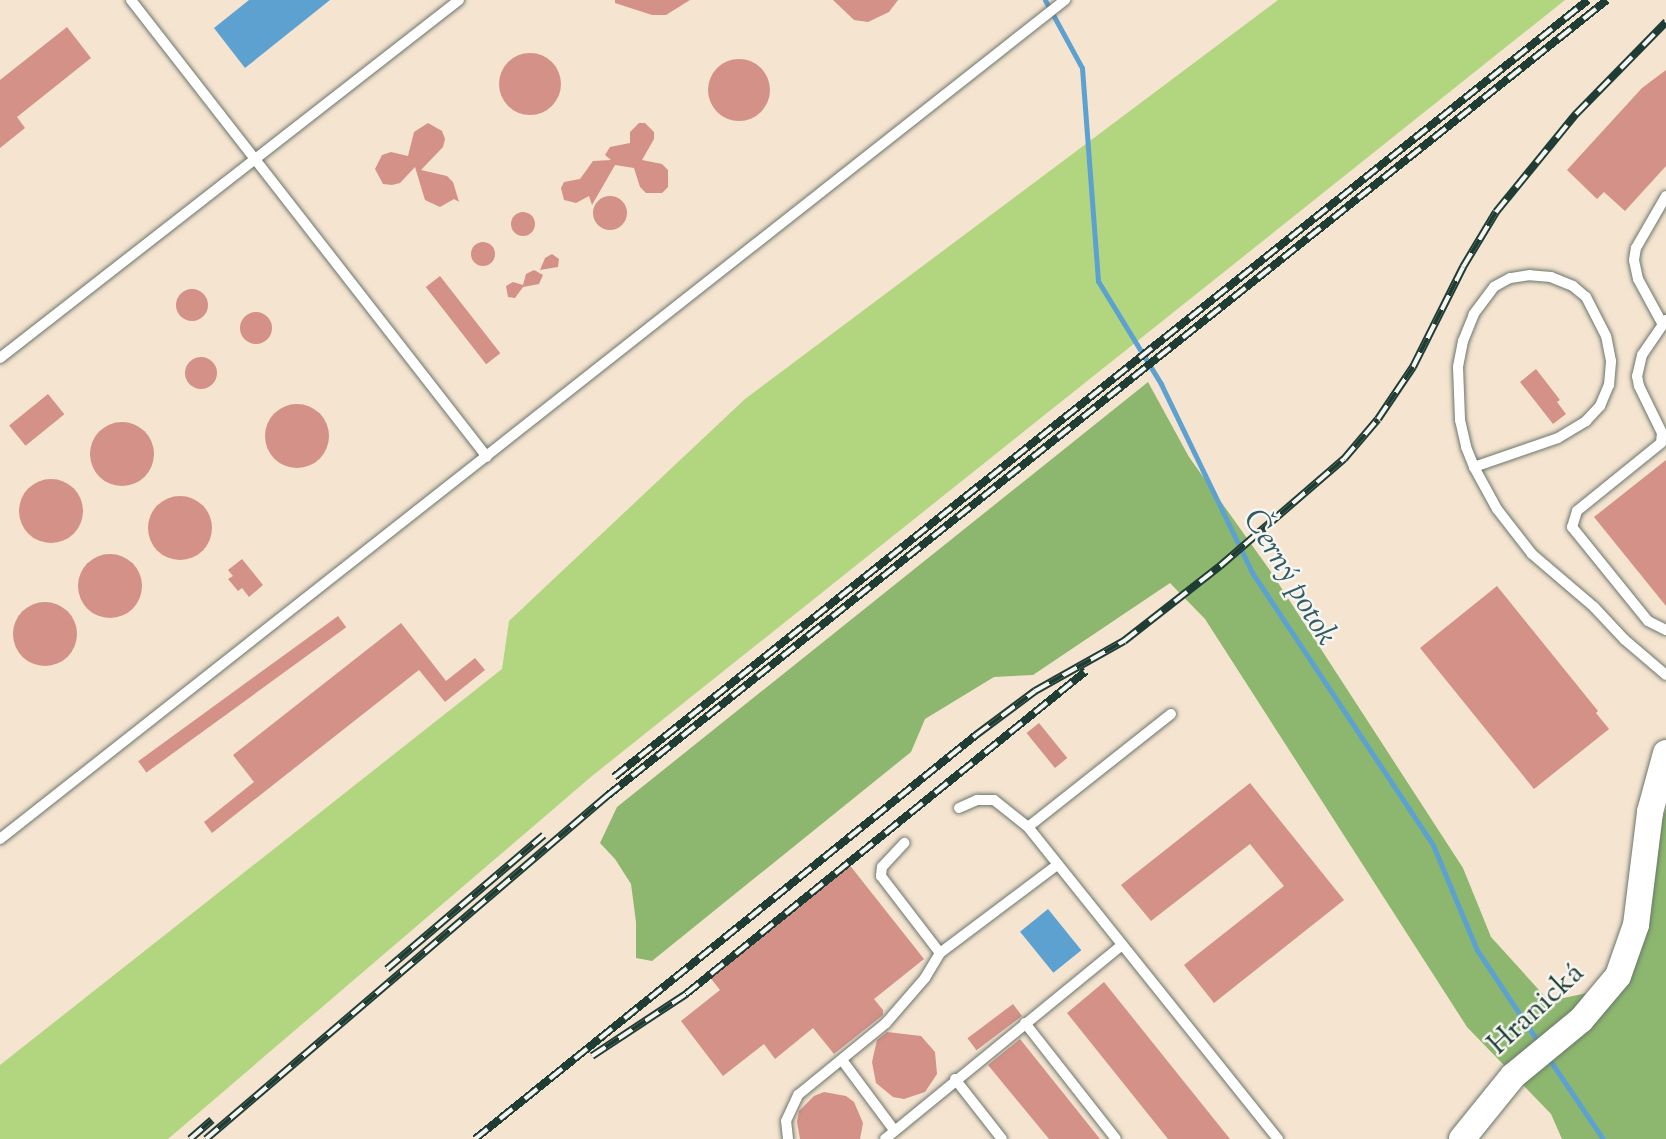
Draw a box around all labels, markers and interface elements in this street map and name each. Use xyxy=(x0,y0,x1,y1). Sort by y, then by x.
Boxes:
water label: Černý potok xyxy=(1233,503,1345,653)
street label: Hranická xyxy=(1481,956,1593,1064)

